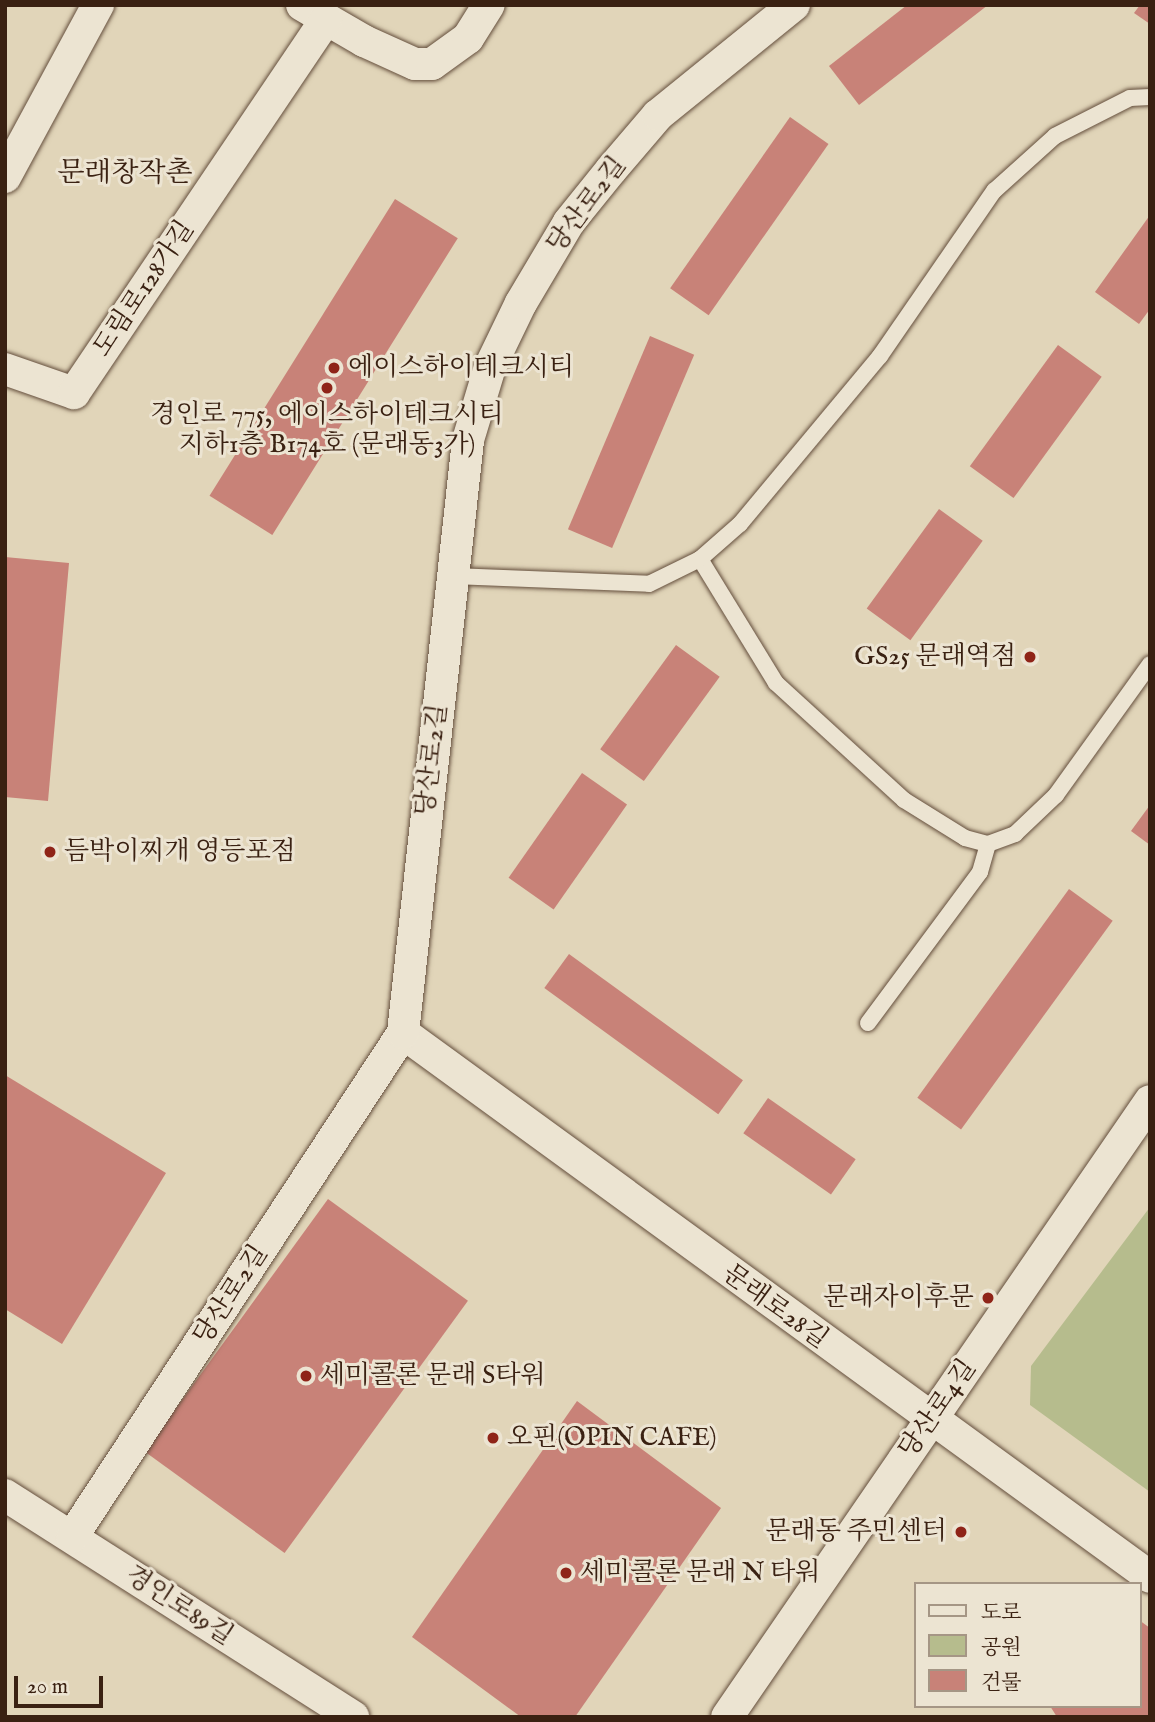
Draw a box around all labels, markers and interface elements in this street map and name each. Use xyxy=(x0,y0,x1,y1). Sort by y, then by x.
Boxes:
street label: 당산로2길 xyxy=(541,151,633,259)
district label: 문래창작촌 xyxy=(57,157,193,191)
street label: 도림로128가길 xyxy=(87,215,201,363)
place label: 에이스하이테크시티 xyxy=(348,352,574,384)
marker: 에이스하이테크시티 xyxy=(326,360,342,376)
marker: 경인로 775, 에이스하이테크시티 지하1층 B174호 (문래동3가) xyxy=(319,380,335,396)
place label: 경인로 775, 에이스하이테크시티 지하1층 B174호 (문래동3가) xyxy=(150,399,504,460)
place label: GS25 문래역점 xyxy=(854,641,1016,673)
marker: GS25 문래역점 xyxy=(1022,649,1038,665)
street label: 당산로2길 xyxy=(410,702,454,818)
place label: 듬박이찌개 영등포점 xyxy=(64,836,296,868)
marker: 듬박이찌개 영등포점 xyxy=(42,844,58,860)
street label: 당산로2길 xyxy=(187,1239,275,1351)
street label: 문래로28길 xyxy=(716,1258,834,1356)
place label: 문래자이후문 xyxy=(823,1282,974,1314)
marker: 문래자이후문 xyxy=(980,1290,996,1306)
street label: 당산로4길 xyxy=(893,1354,983,1464)
place label: 세미콜론 문래 S타워 xyxy=(320,1360,546,1392)
marker: 세미콜론 문래 S타워 xyxy=(298,1368,314,1384)
place label: 오핀(OPIN CAFE) xyxy=(507,1422,717,1454)
marker: 오핀(OPIN CAFE) xyxy=(485,1430,501,1446)
place label: 문래동 주민센터 xyxy=(766,1516,947,1548)
marker: 문래동 주민센터 xyxy=(953,1524,969,1540)
place label: 세미콜론 문래 N 타워 xyxy=(580,1557,820,1589)
street label: 경인로89길 xyxy=(119,1560,239,1652)
marker: 세미콜론 문래 N 타워 xyxy=(558,1565,574,1581)
legend xyxy=(914,1582,1141,1708)
text: 도로 xyxy=(981,1600,1022,1627)
text: 공원 xyxy=(981,1635,1022,1662)
scale bar xyxy=(18,1662,107,1706)
text: 건물 xyxy=(981,1670,1022,1697)
text: 20 m xyxy=(27,1674,68,1701)

